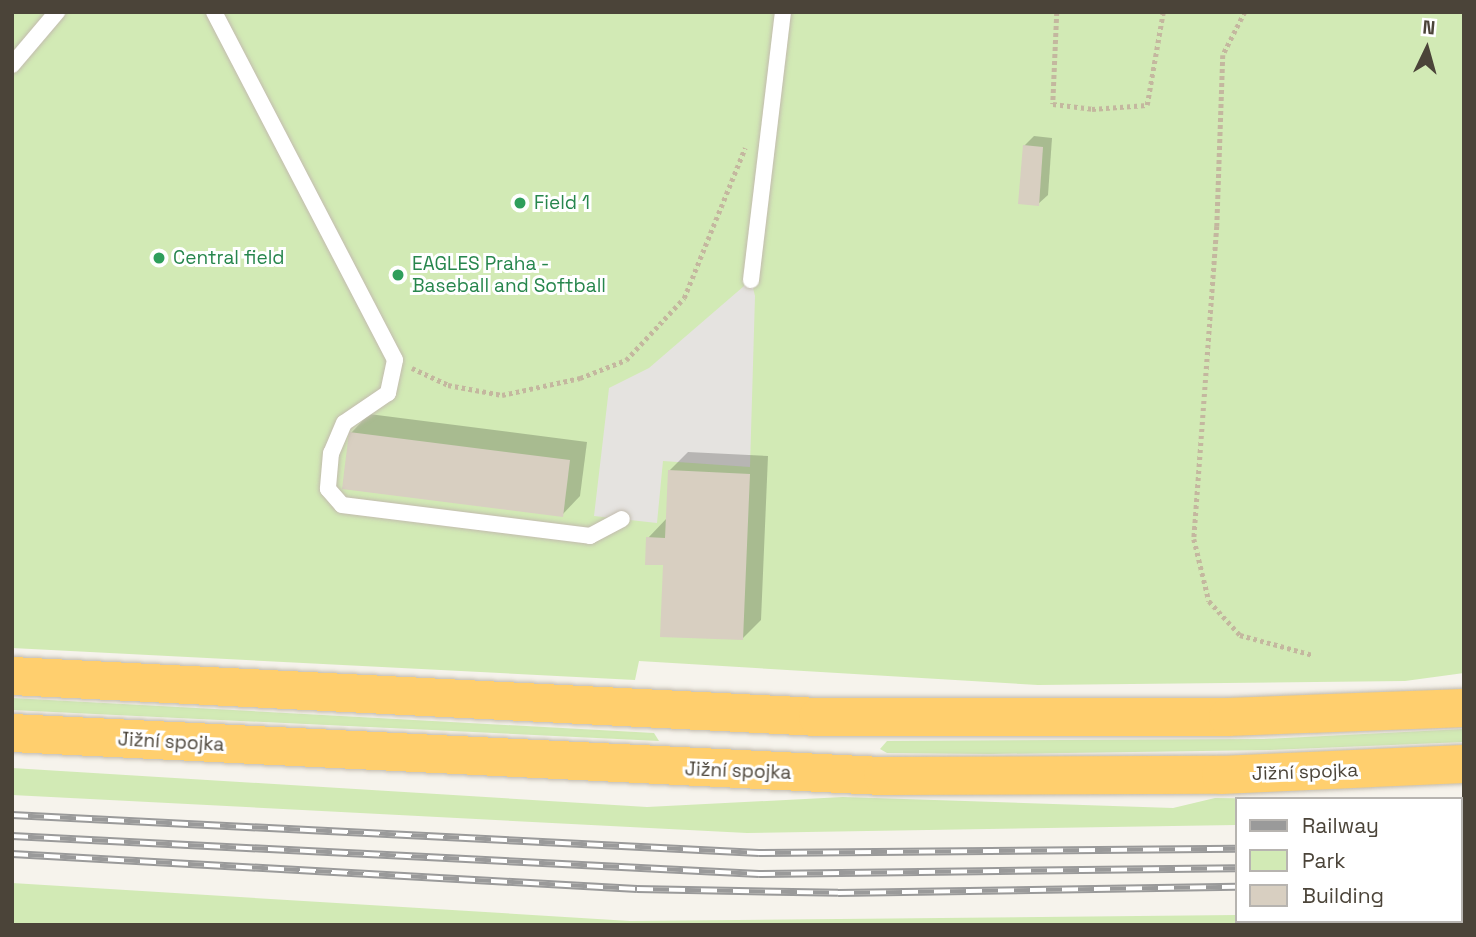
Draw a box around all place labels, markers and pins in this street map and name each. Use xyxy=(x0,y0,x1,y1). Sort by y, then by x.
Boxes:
place label: Field 1 xyxy=(534,192,590,214)
marker: Field 1 xyxy=(512,195,528,211)
place label: Central field xyxy=(173,247,285,269)
marker: Central field xyxy=(151,250,167,266)
place label: EAGLES Praha - Baseball and Softball xyxy=(412,253,606,297)
marker: EAGLES Praha - Baseball and Softball xyxy=(390,267,406,283)

